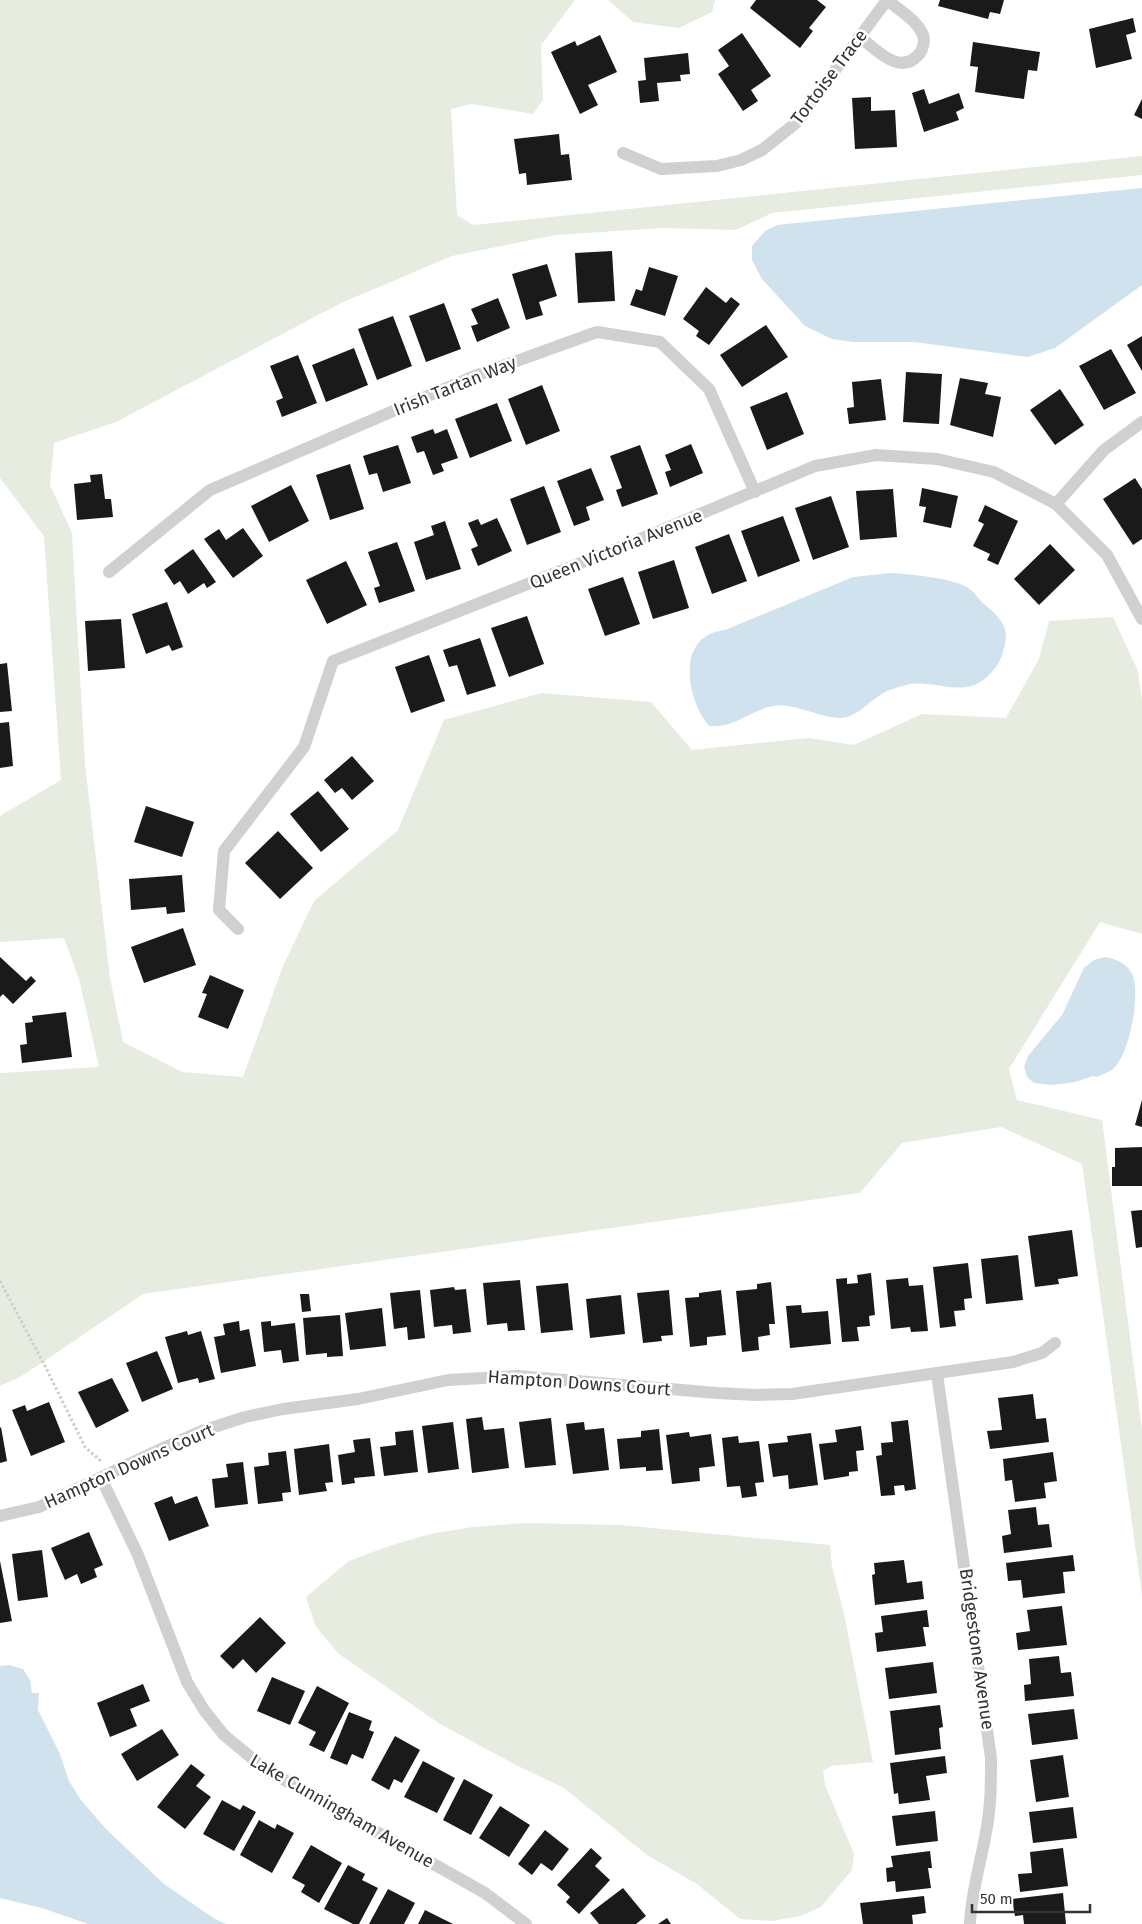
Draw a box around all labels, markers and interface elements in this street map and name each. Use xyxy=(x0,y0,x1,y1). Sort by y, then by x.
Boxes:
street label: Tortoise Trace xyxy=(786,25,872,129)
street label: Irish Tartan Way xyxy=(390,351,520,421)
street label: Queen Victoria Avenue xyxy=(526,504,706,594)
street label: Hampton Downs Court xyxy=(487,1366,672,1400)
street label: Hampton Downs Court xyxy=(41,1419,218,1513)
street label: Bridgestone Avenue xyxy=(955,1567,999,1731)
street label: Lake Cunningham Avenue xyxy=(246,1749,438,1873)
scale bar xyxy=(972,1882,1090,1914)
text: 50 m xyxy=(980,1890,1013,1908)

